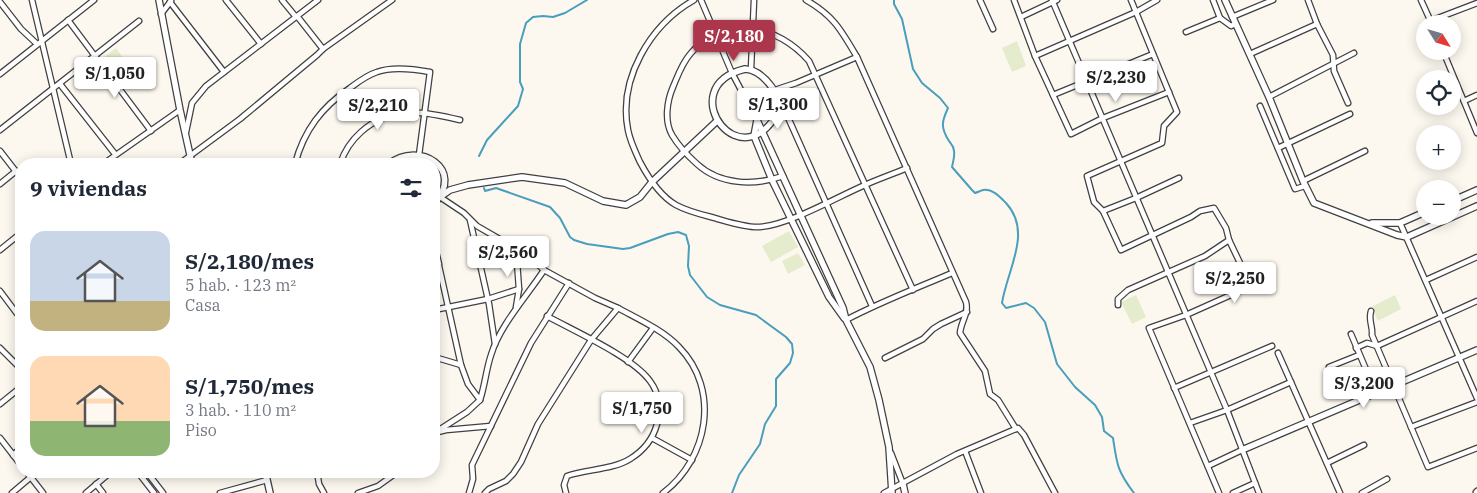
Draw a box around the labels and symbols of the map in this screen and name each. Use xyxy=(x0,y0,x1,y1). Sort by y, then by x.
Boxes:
north arrow xyxy=(1416,15,1461,60)
pin: S/2,180 xyxy=(688,20,780,62)
pin: S/1,050 xyxy=(69,56,161,99)
pin: S/2,230 xyxy=(1070,61,1162,103)
pin: S/2,210 xyxy=(332,88,424,131)
pin: S/1,300 xyxy=(732,88,824,130)
pin: S/2,560 xyxy=(462,236,554,278)
pin: S/2,250 xyxy=(1189,262,1281,304)
pin: S/3,200 xyxy=(1318,366,1410,409)
pin: S/1,750 xyxy=(596,392,688,434)

